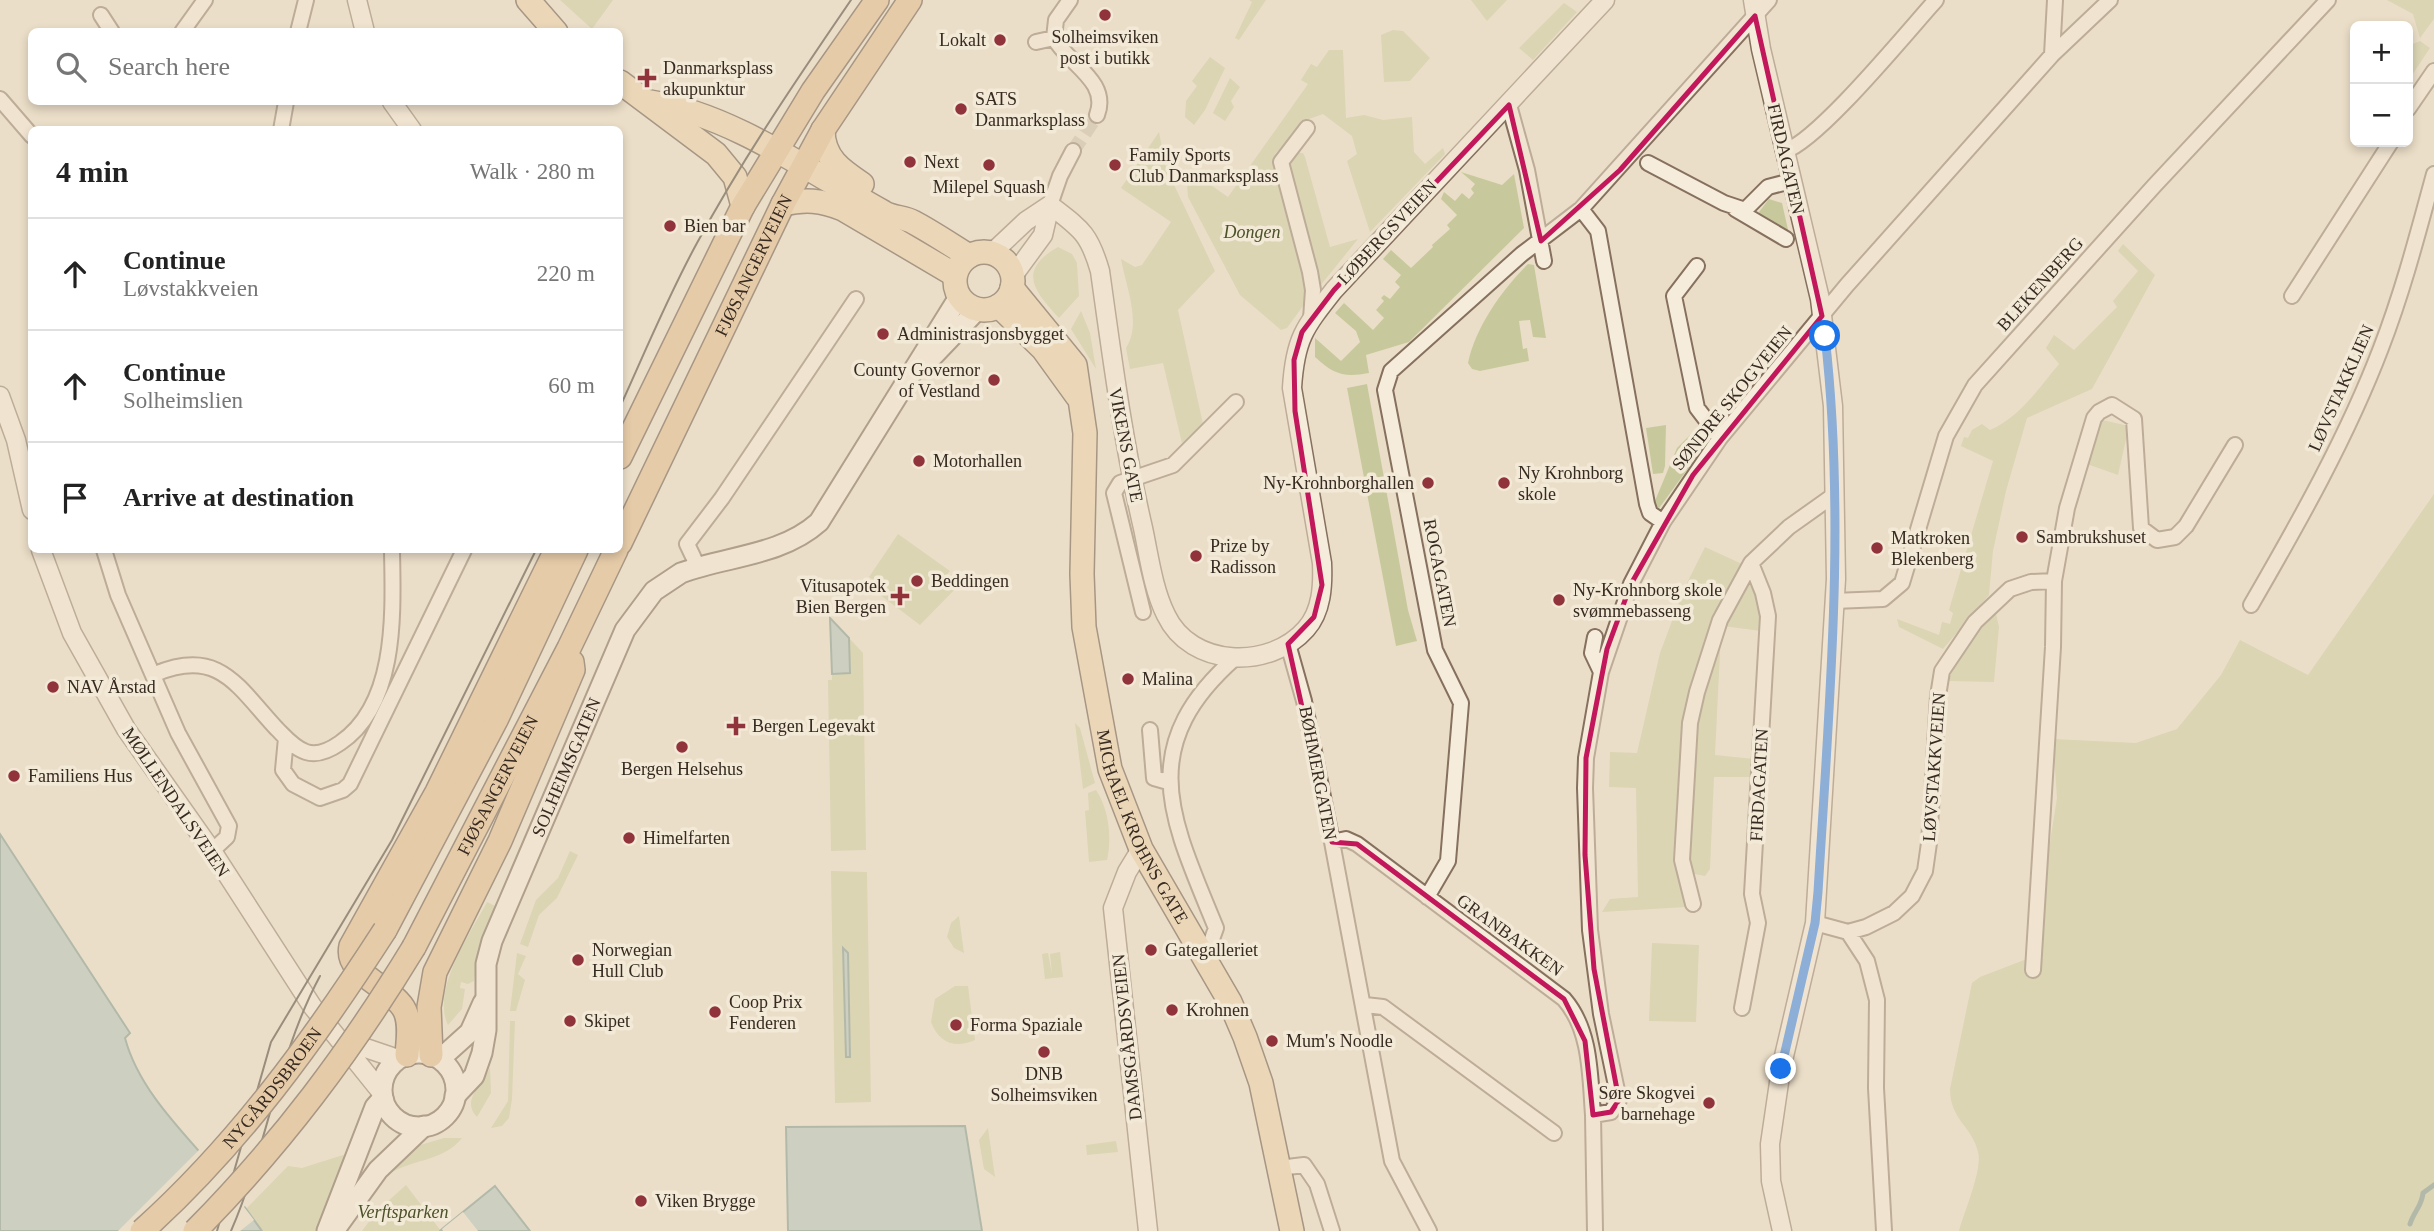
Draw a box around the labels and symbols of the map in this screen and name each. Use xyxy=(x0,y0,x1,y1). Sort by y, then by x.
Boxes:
marker: Solheimsviken post i butikk xyxy=(1097,7,1113,23)
place label: Solheimsviken post i butikk xyxy=(1052,27,1159,68)
place label: Lokalt xyxy=(939,30,986,50)
marker: Lokalt xyxy=(992,32,1008,48)
place label: Danmarksplass akupunktur xyxy=(663,58,773,99)
marker: Danmarksplass akupunktur xyxy=(637,68,657,88)
place label: SATS Danmarksplass xyxy=(975,89,1085,130)
marker: SATS Danmarksplass xyxy=(953,101,969,117)
street label: FIRDAGATEN xyxy=(1764,102,1808,216)
place label: Family Sports Club Danmarksplass xyxy=(1129,145,1278,186)
place label: Next xyxy=(924,152,959,172)
marker: Next xyxy=(902,154,918,170)
marker: Milepel Squash xyxy=(981,157,997,173)
marker: Family Sports Club Danmarksplass xyxy=(1107,157,1123,173)
street label: LØBERGSVEIEN xyxy=(1333,175,1441,289)
place label: Milepel Squash xyxy=(933,177,1045,197)
street label: FJØSANGERVEIEN xyxy=(711,191,796,339)
place label: Bien bar xyxy=(684,216,745,236)
marker: Bien bar xyxy=(662,218,678,234)
park label: Dongen xyxy=(1223,222,1281,242)
street label: BLEKENBERG xyxy=(1993,233,2087,335)
route start xyxy=(1809,320,1840,351)
street label: SØNDRE SKOGVEIEN xyxy=(1668,322,1796,474)
street label: LØVSTAKKLIEN xyxy=(2304,322,2378,454)
place label: Administrasjonsbygget xyxy=(897,324,1064,344)
marker: Administrasjonsbygget xyxy=(875,326,891,342)
place label: County Governor of Vestland xyxy=(854,360,980,401)
marker: County Governor of Vestland xyxy=(986,372,1002,388)
street label: VIKENS GATE xyxy=(1105,386,1147,504)
place label: Motorhallen xyxy=(933,451,1022,471)
marker: Motorhallen xyxy=(911,453,927,469)
place label: Ny Krohnborg skole xyxy=(1518,463,1623,504)
place label: Ny-Krohnborghallen xyxy=(1263,473,1414,493)
marker: Ny-Krohnborghallen xyxy=(1420,475,1436,491)
marker: Ny Krohnborg skole xyxy=(1496,475,1512,491)
street label: ROGAGATEN xyxy=(1420,517,1460,629)
place label: Sambrukshuset xyxy=(2036,527,2146,547)
place label: Matkroken Blekenberg xyxy=(1891,528,1974,569)
marker: Sambrukshuset xyxy=(2014,529,2030,545)
place label: Prize by Radisson xyxy=(1210,536,1276,577)
marker: Matkroken Blekenberg xyxy=(1869,540,1885,556)
marker: Prize by Radisson xyxy=(1188,548,1204,564)
place label: Beddingen xyxy=(931,571,1009,591)
marker: Beddingen xyxy=(909,573,925,589)
place label: Vitusapotek Bien Bergen xyxy=(796,576,886,617)
place label: Ny-Krohnborg skole svømmebasseng xyxy=(1573,580,1722,621)
marker: Vitusapotek Bien Bergen xyxy=(892,588,908,604)
marker: Ny-Krohnborg skole svømmebasseng xyxy=(1551,592,1567,608)
place label: Malina xyxy=(1142,669,1193,689)
marker: Malina xyxy=(1120,671,1136,687)
place label: NAV Årstad xyxy=(67,677,156,697)
marker: NAV Årstad xyxy=(45,679,61,695)
street label: LØVSTAKKVEIEN xyxy=(1919,692,1949,842)
street label: SOLHEIMSGATEN xyxy=(528,695,605,840)
street label: BØHMERGATEN xyxy=(1295,704,1341,842)
street label: FJØSANGERVEIEN xyxy=(453,712,542,859)
marker: Bergen Legevakt xyxy=(726,716,746,736)
place label: Bergen Legevakt xyxy=(752,716,875,736)
street label: MØLLENDALSVEIEN xyxy=(119,723,233,881)
street label: MICHAEL KROHNS GATE xyxy=(1093,728,1192,927)
street label: FIRDAGATEN xyxy=(1746,728,1772,842)
marker: Bergen Helsehus xyxy=(674,739,690,755)
place label: Bergen Helsehus xyxy=(621,759,743,779)
place label: Familiens Hus xyxy=(28,766,133,786)
marker: Familiens Hus xyxy=(6,768,22,784)
place label: Himelfarten xyxy=(643,828,730,848)
marker: Himelfarten xyxy=(621,830,637,846)
street label: GRANBAKKEN xyxy=(1453,890,1567,980)
place label: Norwegian Hull Club xyxy=(592,940,672,981)
place label: Gategalleriet xyxy=(1165,940,1258,960)
marker: Gategalleriet xyxy=(1143,942,1159,958)
marker: Norwegian Hull Club xyxy=(570,952,586,968)
street label: DAMSGÅRDSVEIEN xyxy=(1108,953,1146,1121)
place label: Coop Prix Fenderen xyxy=(729,992,803,1033)
place label: Krohnen xyxy=(1186,1000,1249,1020)
marker: Krohnen xyxy=(1164,1002,1180,1018)
marker: Coop Prix Fenderen xyxy=(707,1004,723,1020)
place label: Skipet xyxy=(584,1011,630,1031)
marker: Skipet xyxy=(562,1013,578,1029)
place label: Forma Spaziale xyxy=(970,1015,1082,1035)
marker: Forma Spaziale xyxy=(948,1017,964,1033)
street label: NYGÅRDSBROEN xyxy=(219,1024,326,1152)
place label: Mum's Noodle xyxy=(1286,1031,1393,1051)
marker: Mum's Noodle xyxy=(1264,1033,1280,1049)
marker: DNB Solheimsviken xyxy=(1036,1044,1052,1060)
route end xyxy=(1765,1053,1796,1084)
place label: DNB Solheimsviken xyxy=(991,1064,1098,1105)
place label: Søre Skogvei barnehage xyxy=(1599,1083,1695,1124)
marker: Søre Skogvei barnehage xyxy=(1701,1095,1717,1111)
place label: Viken Brygge xyxy=(655,1191,755,1211)
marker: Viken Brygge xyxy=(633,1193,649,1209)
park label: Verftsparken xyxy=(358,1202,448,1222)

